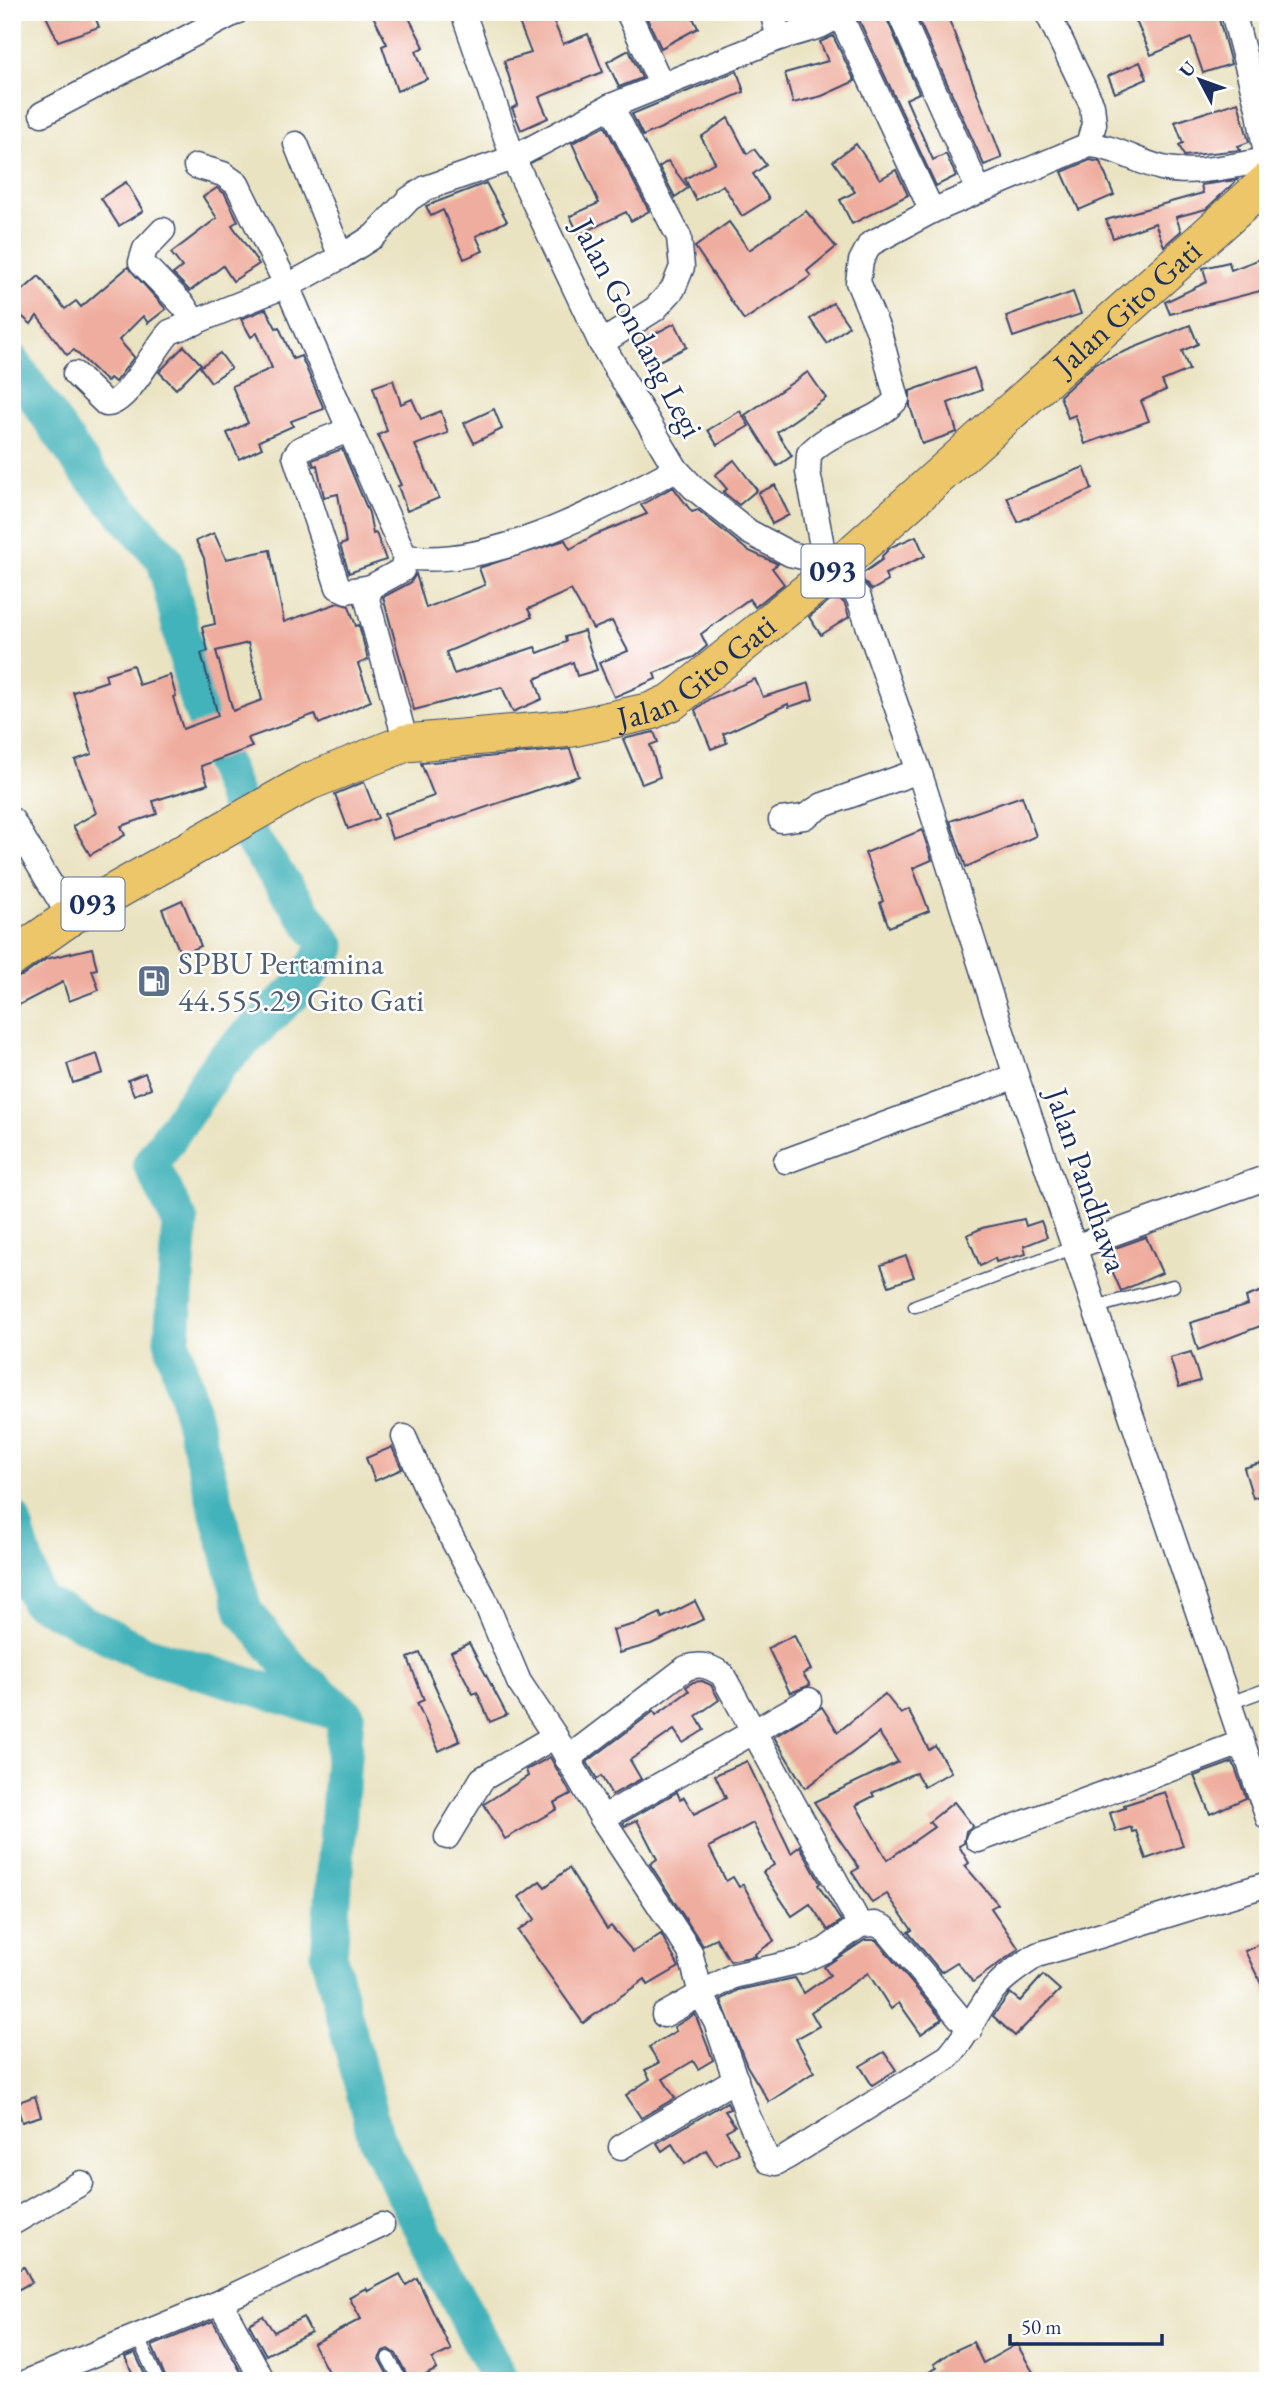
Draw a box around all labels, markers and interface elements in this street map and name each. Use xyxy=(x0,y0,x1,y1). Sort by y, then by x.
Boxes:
north arrow xyxy=(1164,46,1234,116)
text: U xyxy=(1173,56,1202,83)
street label: Jalan Gondang Legi xyxy=(561,208,714,445)
street label: Jalan Gito Gati xyxy=(1042,230,1210,387)
road number: 093 xyxy=(802,544,864,598)
street label: Jalan Gito Gati xyxy=(610,605,785,739)
road number: 093 xyxy=(62,877,124,930)
place label: SPBU Pertamina 44.555.29 Gito Gati xyxy=(178,942,424,1021)
fuel station icon: SPBU Pertamina 44.555.29 Gito Gati xyxy=(135,962,173,1000)
street label: Jalan Pandhawa xyxy=(1035,1079,1138,1278)
scale bar xyxy=(1010,2302,1163,2346)
text: 50 m xyxy=(1021,2313,1062,2340)

